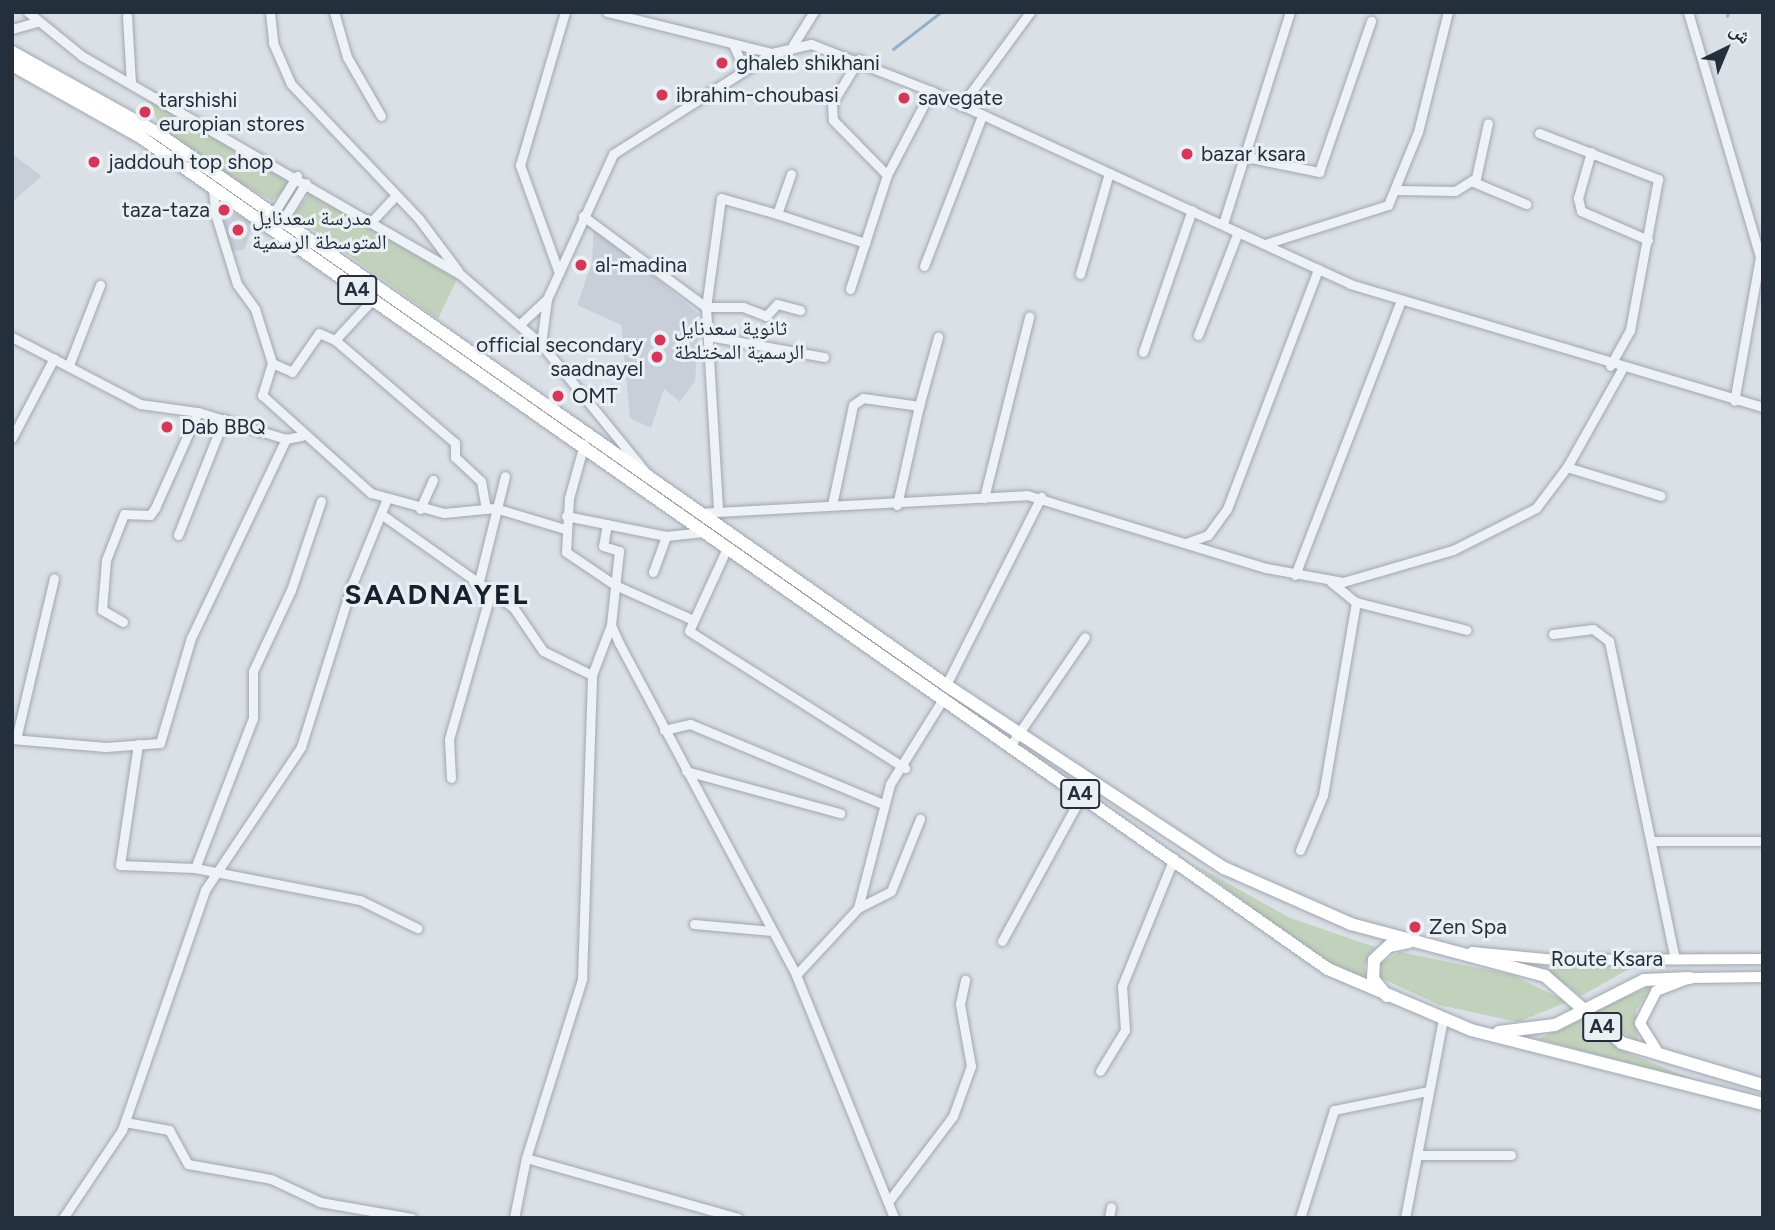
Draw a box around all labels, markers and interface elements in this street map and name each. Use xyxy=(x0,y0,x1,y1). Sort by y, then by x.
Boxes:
north arrow xyxy=(1691,14,1761,84)
text: ش xyxy=(1725,18,1756,49)
place label: ghaleb shikhani xyxy=(736,50,880,76)
marker: ghaleb shikhani xyxy=(714,55,730,71)
place label: ibrahim-choubasi xyxy=(676,82,839,108)
place label: savegate xyxy=(918,85,1003,111)
place label: tarshishi europian stores xyxy=(159,87,305,137)
marker: ibrahim-choubasi xyxy=(654,87,670,103)
marker: savegate xyxy=(896,90,912,106)
marker: tarshishi europian stores xyxy=(137,104,153,120)
place label: bazar ksara xyxy=(1201,141,1306,167)
marker: bazar ksara xyxy=(1179,146,1195,162)
place label: jaddouh top shop xyxy=(108,149,274,175)
marker: jaddouh top shop xyxy=(86,154,102,170)
place label: taza-taza xyxy=(122,197,210,223)
marker: taza-taza xyxy=(216,202,232,218)
place label: مدرسة سعدنايل المتوسطة الرسمية xyxy=(252,205,387,255)
marker: مدرسة سعدنايل المتوسطة الرسمية xyxy=(230,222,246,238)
place label: al-madina xyxy=(595,252,687,278)
marker: al-madina xyxy=(573,257,589,273)
road number: A4 xyxy=(336,274,378,306)
place label: ثانوية سعدنايل الرسمية المختلطة xyxy=(674,315,804,365)
place label: official secondary saadnayel xyxy=(476,332,643,382)
marker: ثانوية سعدنايل الرسمية المختلطة xyxy=(652,332,668,348)
marker: official secondary saadnayel xyxy=(649,349,665,365)
place label: OMT xyxy=(572,383,618,409)
marker: OMT xyxy=(550,388,566,404)
place label: Dab BBQ xyxy=(181,414,266,440)
marker: Dab BBQ xyxy=(159,419,175,435)
district label: SAADNAYEL xyxy=(346,577,528,611)
road number: A4 xyxy=(1059,778,1101,810)
place label: Zen Spa xyxy=(1429,914,1507,940)
marker: Zen Spa xyxy=(1407,919,1423,935)
street label: Route Ksara xyxy=(1551,946,1663,972)
road number: A4 xyxy=(1581,1012,1623,1042)

